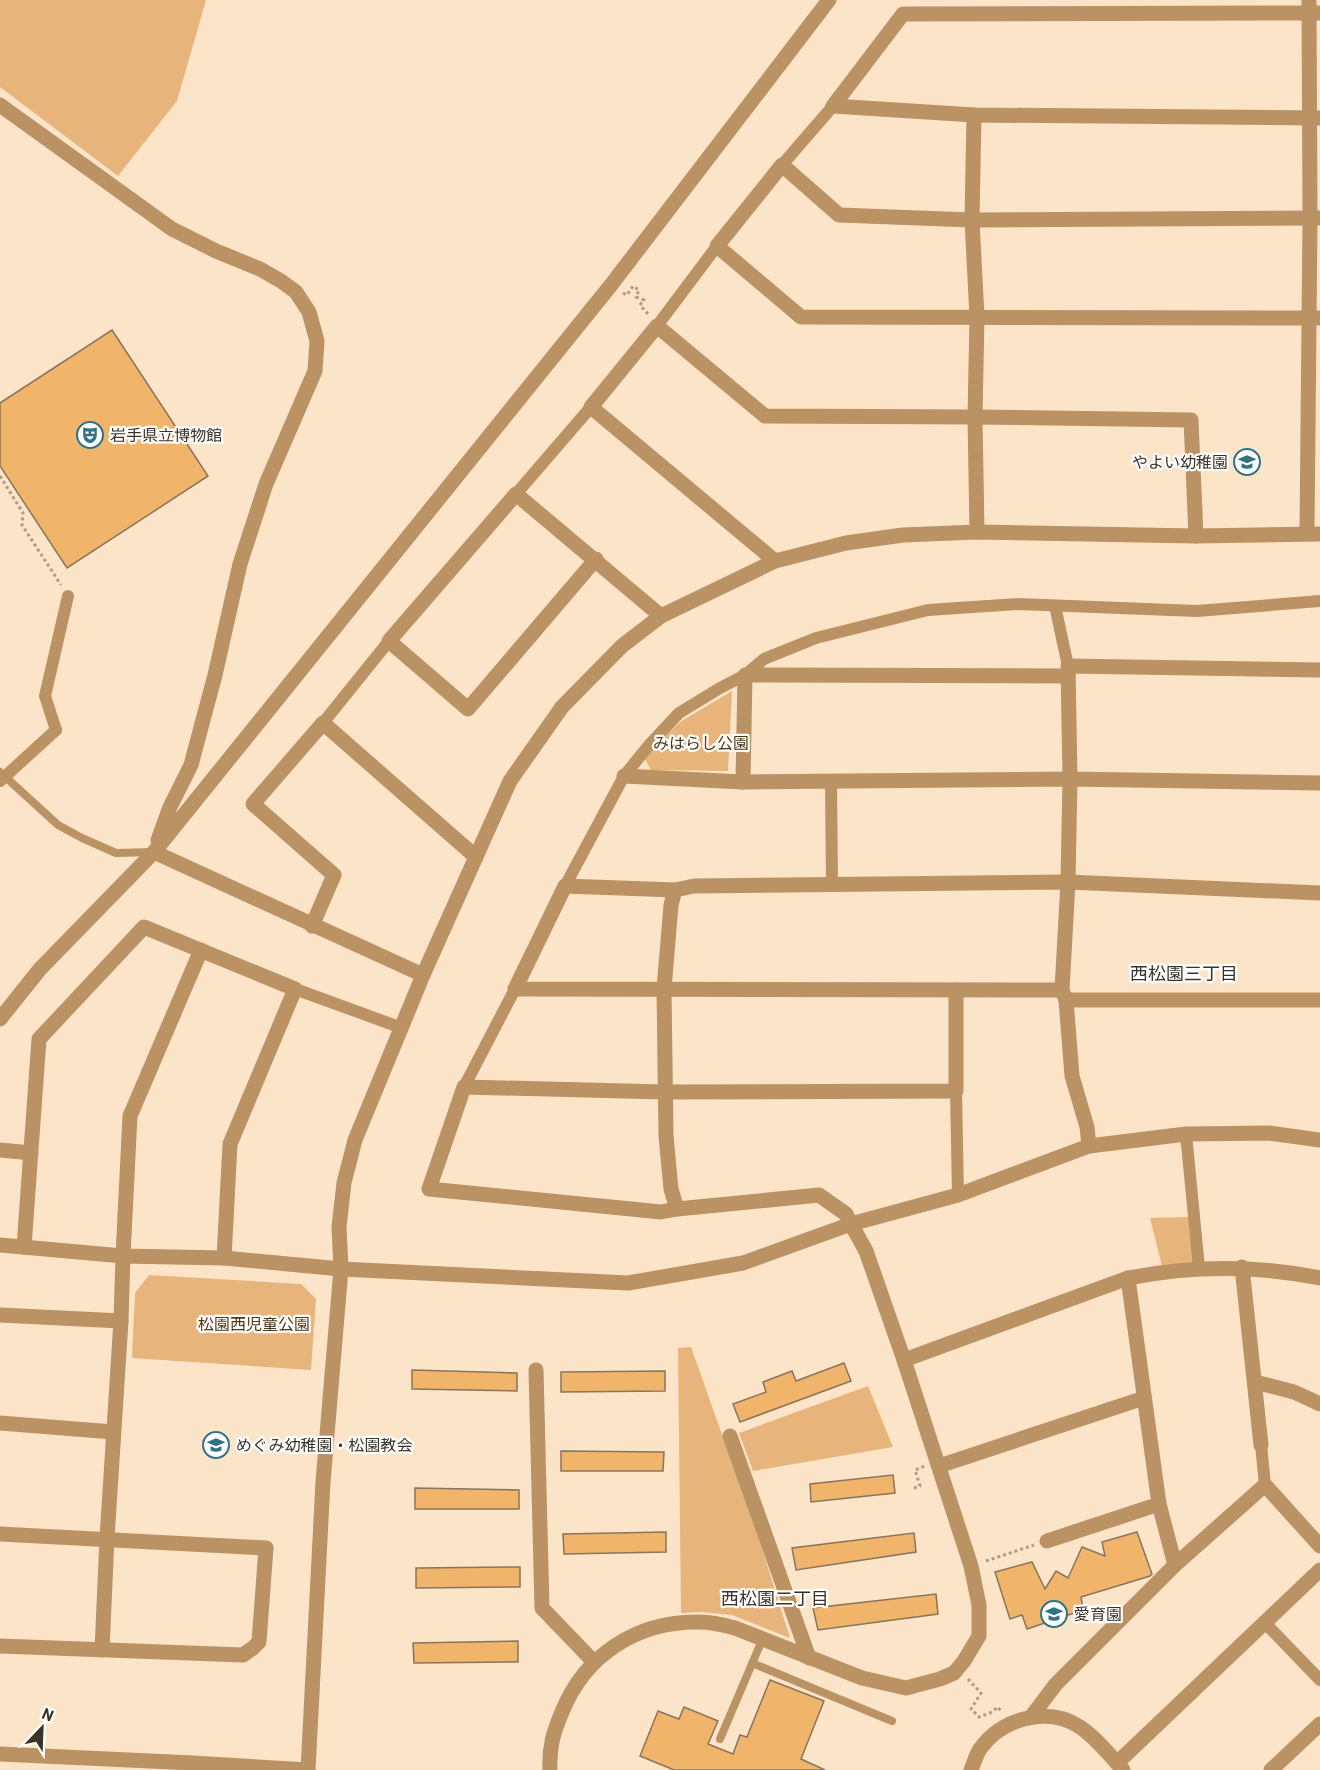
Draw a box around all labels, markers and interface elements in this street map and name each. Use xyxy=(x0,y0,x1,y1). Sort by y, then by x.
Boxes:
theatre icon: 岩手県立博物館 xyxy=(75,420,105,450)
place label: 岩手県立博物館 xyxy=(110,425,222,444)
school or university icon: やよい幼稚園 xyxy=(1232,447,1262,477)
place label: やよい幼稚園 xyxy=(1132,452,1228,471)
park label: みはらし公園 xyxy=(653,733,749,752)
district label: 西松園三丁目 xyxy=(1130,962,1238,984)
park label: 松園西児童公園 xyxy=(198,1314,310,1333)
school or university icon: めぐみ幼稚園・松園教会 xyxy=(201,1430,231,1460)
place label: めぐみ幼稚園・松園教会 xyxy=(236,1435,412,1454)
district label: 西松園二丁目 xyxy=(721,1587,829,1609)
school or university icon: 愛育園 xyxy=(1039,1599,1069,1629)
place label: 愛育園 xyxy=(1074,1604,1122,1623)
north arrow xyxy=(12,1698,72,1758)
text: N xyxy=(39,1703,57,1725)

